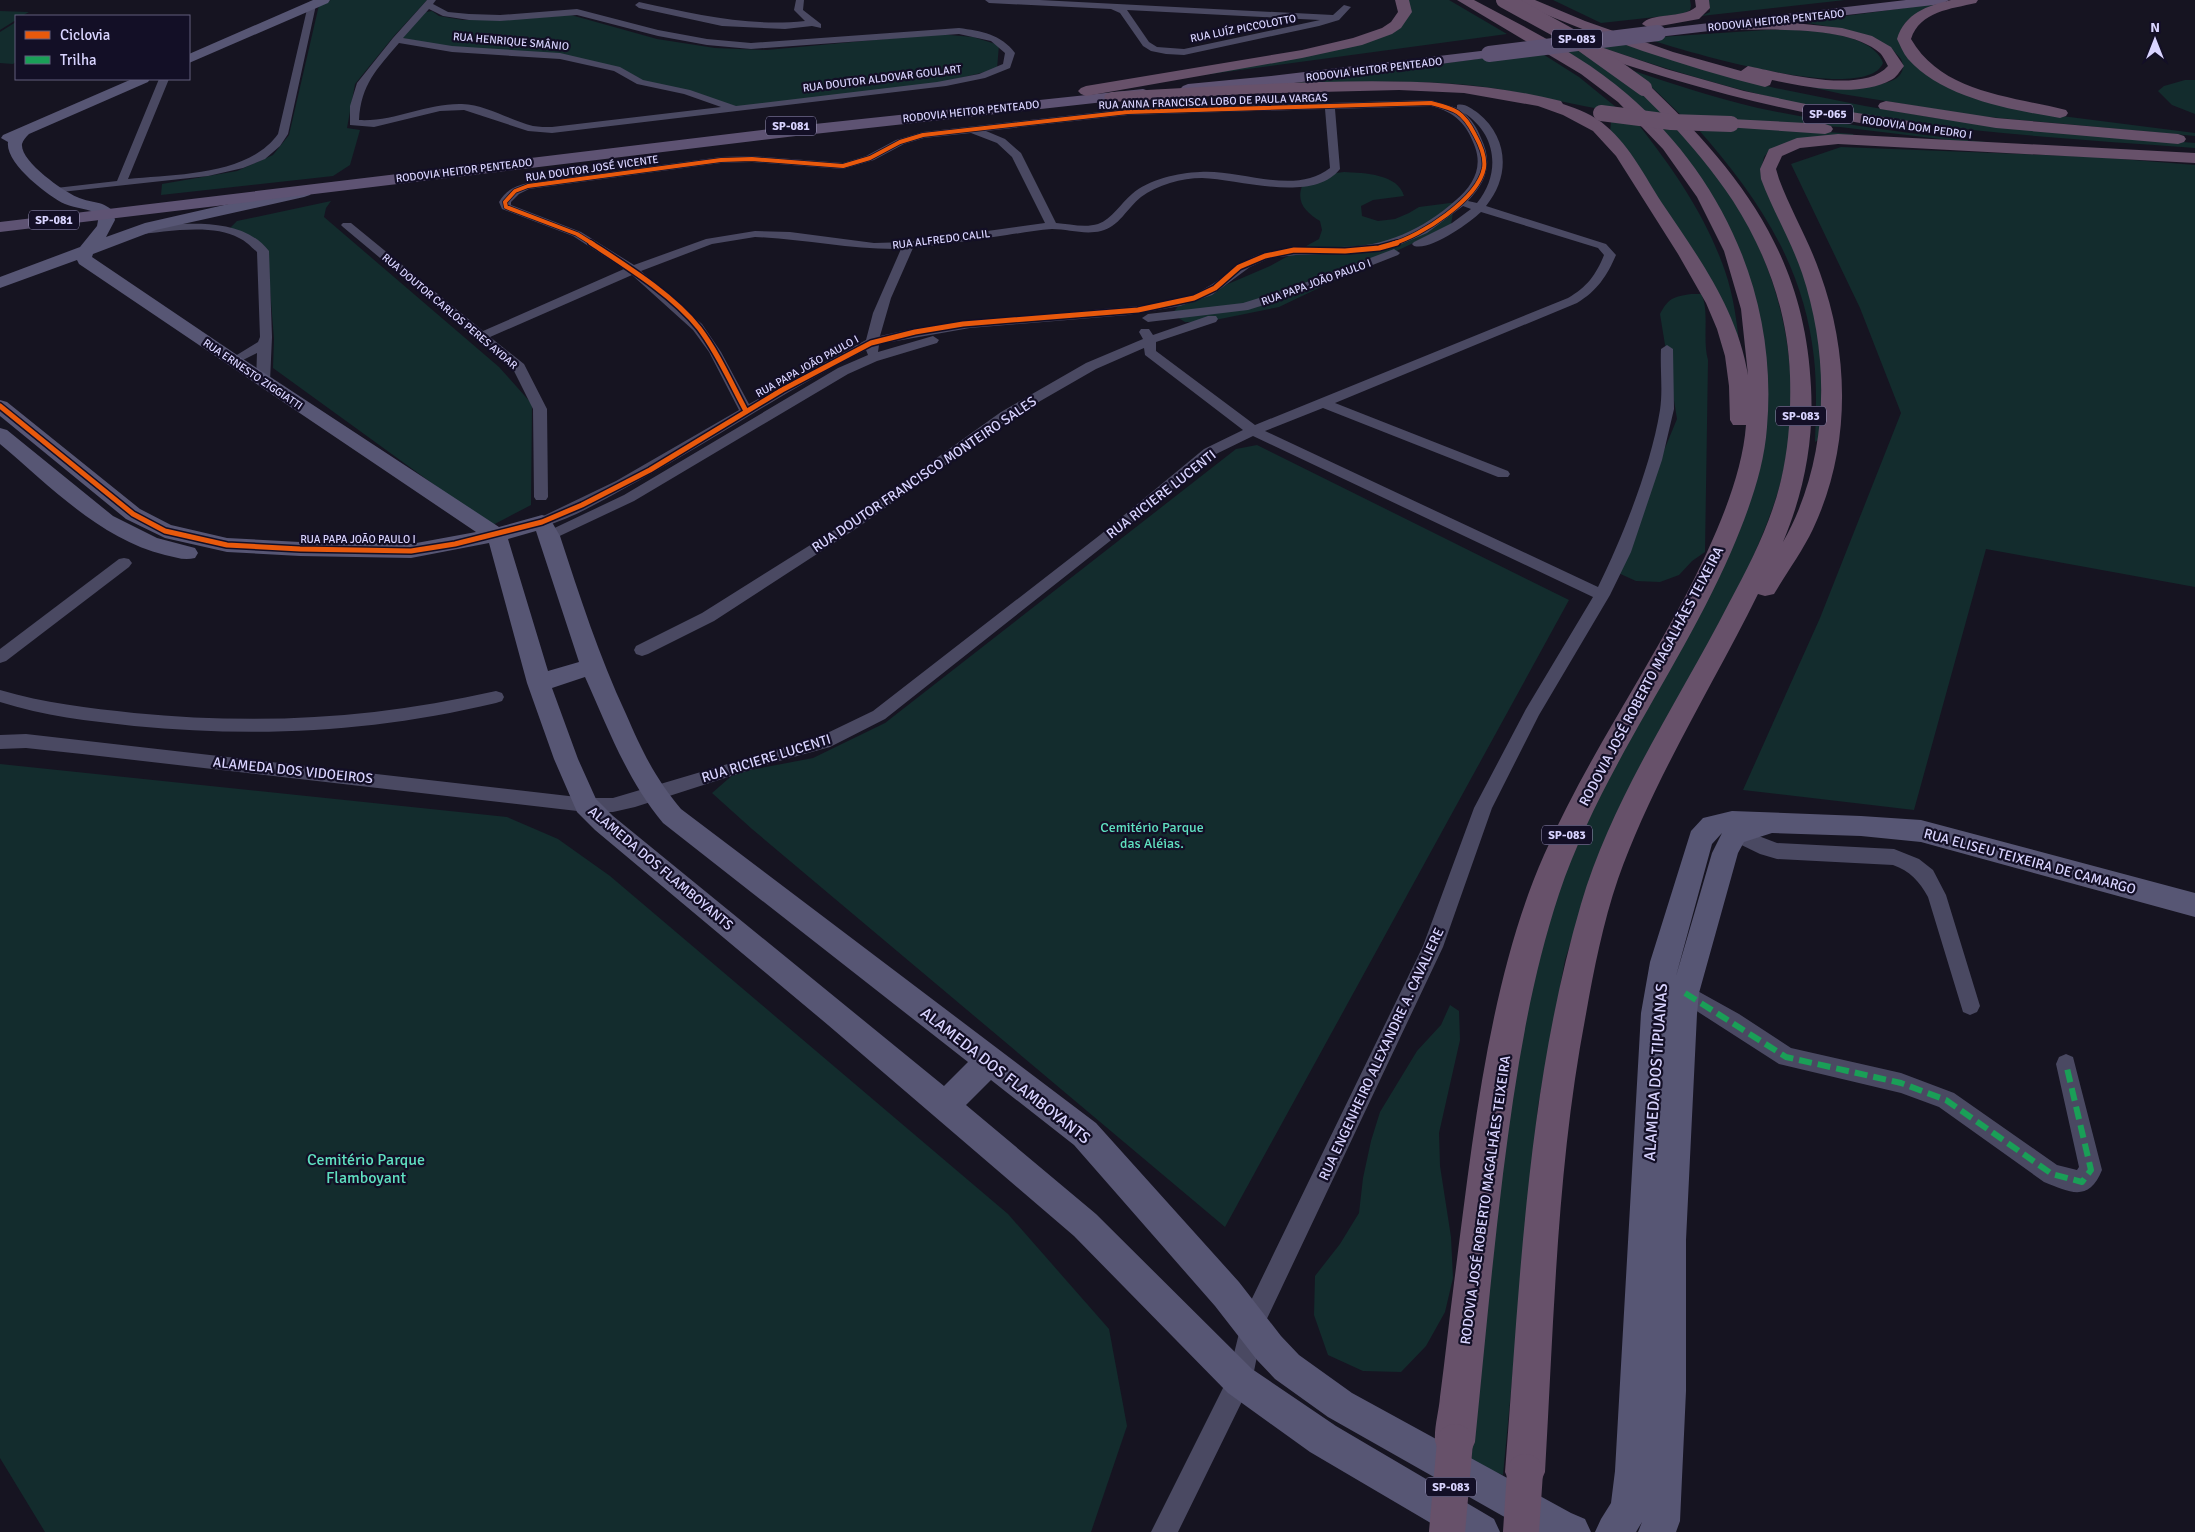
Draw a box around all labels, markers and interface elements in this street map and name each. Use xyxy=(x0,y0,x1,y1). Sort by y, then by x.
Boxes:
street label: RODOVIA HEITOR PENTEADO xyxy=(1707,7,1845,34)
street label: RUA LUÍZ PICCOLOTTO xyxy=(1189,11,1297,45)
legend xyxy=(15,15,190,80)
north arrow xyxy=(2130,15,2180,65)
text: N xyxy=(2150,19,2160,36)
text: Ciclovia xyxy=(60,26,110,44)
street label: RUA HENRIQUE SMÂNIO xyxy=(452,29,570,53)
road number: SP-083 xyxy=(1552,30,1602,48)
text: Trilha xyxy=(60,51,97,69)
street label: RODOVIA HEITOR PENTEADO xyxy=(1305,55,1443,84)
street label: RUA DOUTOR ALDOVAR GOULART xyxy=(802,62,963,95)
street label: RUA ANNA FRANCISCA LOBO DE PAULA VARGAS xyxy=(1098,91,1328,112)
street label: RODOVIA HEITOR PENTEADO xyxy=(902,98,1040,125)
road number: SP-065 xyxy=(1803,105,1853,124)
street label: RODOVIA DOM PEDRO I xyxy=(1861,113,1973,142)
road number: SP-081 xyxy=(766,116,816,136)
street label: RUA DOUTOR JOSÉ VICENTE xyxy=(525,152,659,184)
street label: RODOVIA HEITOR PENTEADO xyxy=(395,156,533,185)
road number: SP-081 xyxy=(29,210,79,230)
street label: RUA ALFREDO CALIL xyxy=(891,227,991,252)
street label: RUA DOUTOR CARLOS PERES AYDAR xyxy=(379,251,520,372)
street label: RUA PAPA JOÃO PAULO I xyxy=(1260,257,1373,308)
street label: RUA PAPA JOÃO PAULO I xyxy=(753,333,861,400)
street label: RUA ERNESTO ZIGGIATTI xyxy=(201,336,305,413)
street label: RUA DOUTOR FRANCISCO MONTEIRO SALES xyxy=(809,393,1040,556)
road number: SP-083 xyxy=(1776,406,1826,426)
street label: RUA RICIERE LUCENTI xyxy=(1103,446,1219,542)
street label: RUA PAPA JOÃO PAULO I xyxy=(300,533,416,546)
street label: RODOVIA JOSÉ ROBERTO MAGALHÃES TEIXEIRA xyxy=(1575,543,1728,809)
street label: RUA RICIERE LUCENTI xyxy=(699,731,833,786)
street label: ALAMEDA DOS VIDOEIROS xyxy=(212,754,374,787)
street label: ALAMEDA DOS FLAMBOYANTS xyxy=(585,803,737,934)
park label: Cemitério Parque das Aléias. xyxy=(1100,819,1204,852)
street label: RUA ELISEU TEIXEIRA DE CAMARGO xyxy=(1922,825,2138,898)
road number: SP-083 xyxy=(1542,826,1592,844)
street label: RUA ENGENHEIRO ALEXANDRE A. CAVALIERE xyxy=(1315,925,1448,1183)
street label: ALAMEDA DOS TIPUANAS xyxy=(1640,983,1672,1161)
street label: ALAMEDA DOS FLAMBOYANTS xyxy=(916,1003,1094,1148)
street label: RODOVIA JOSÉ ROBERTO MAGALHÃES TEIXEIRA xyxy=(1457,1054,1514,1346)
park label: Cemitério Parque Flamboyant xyxy=(307,1150,425,1188)
road number: SP-083 xyxy=(1426,1478,1476,1496)

